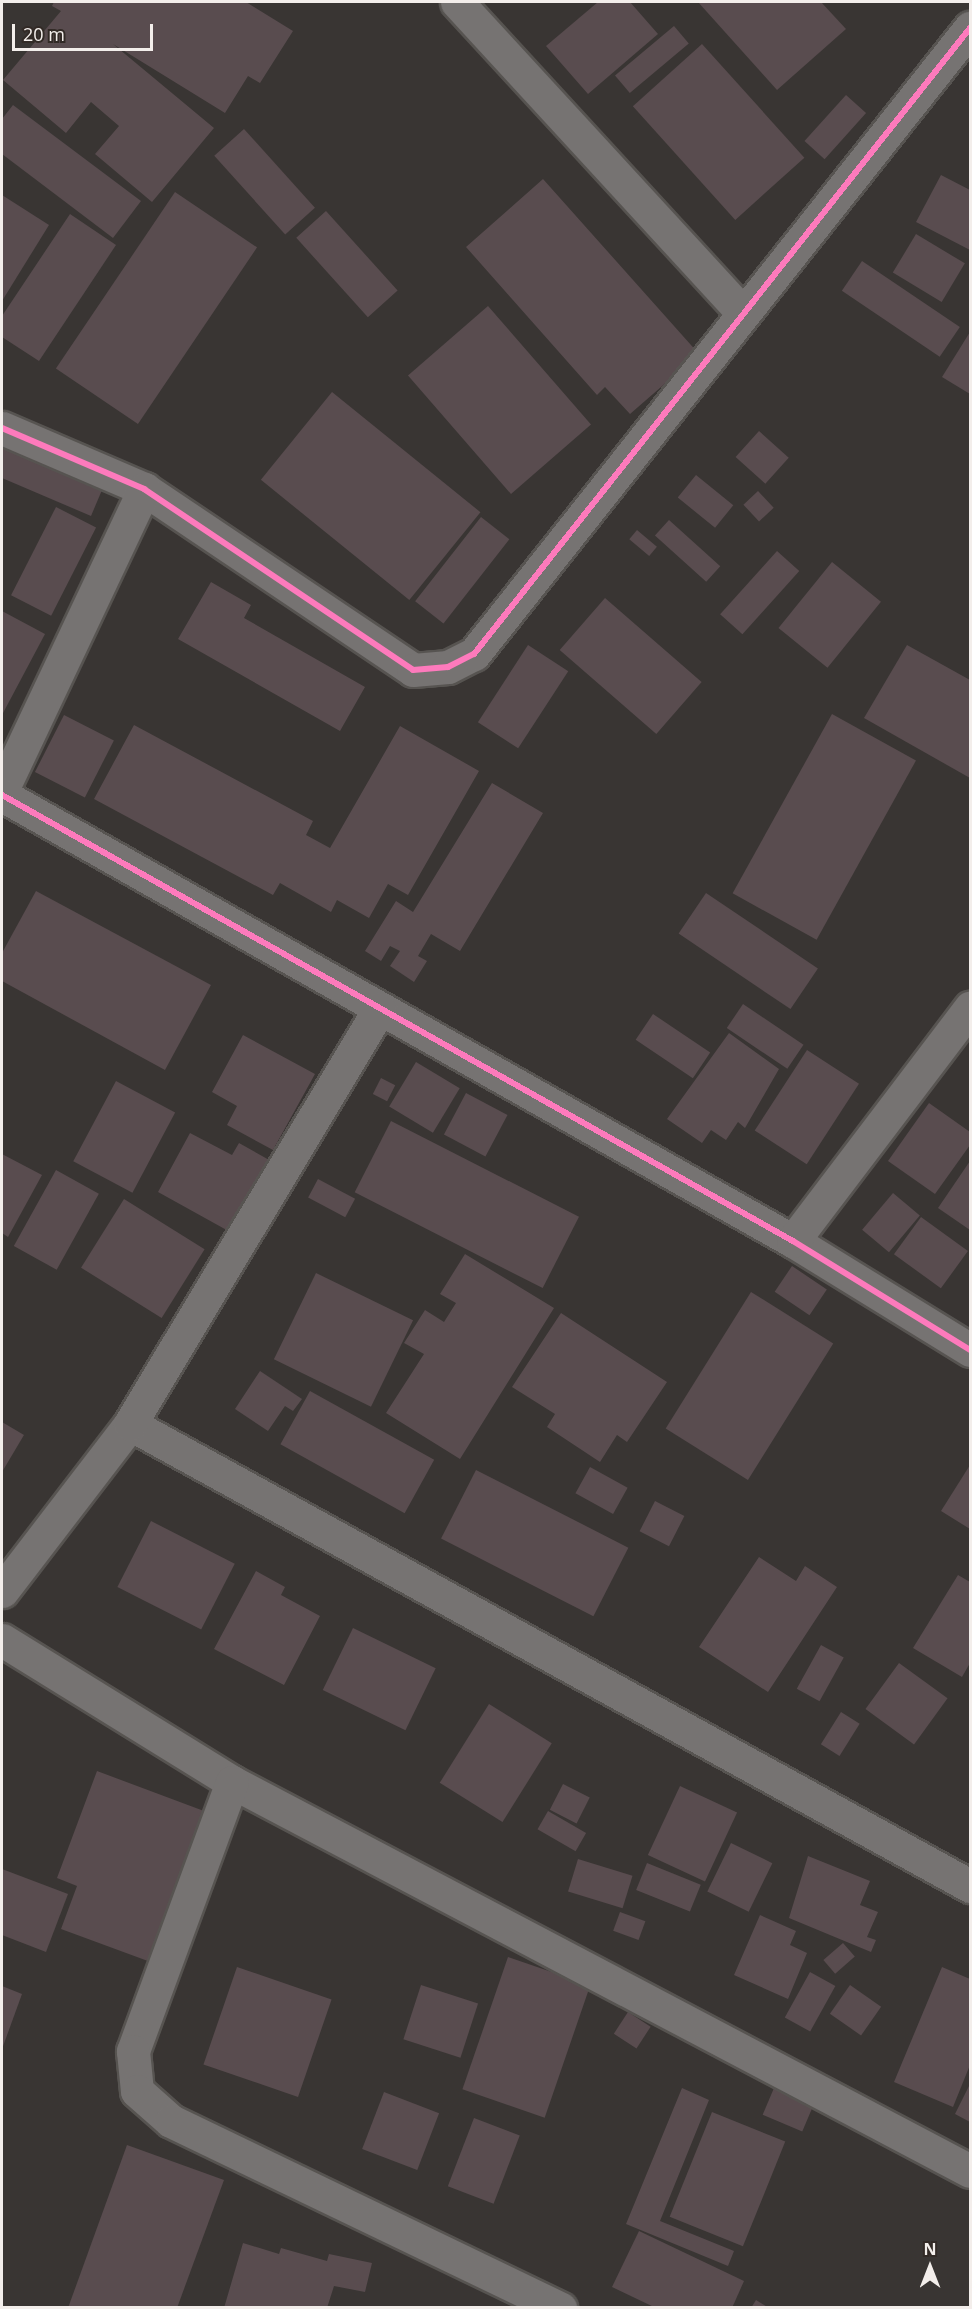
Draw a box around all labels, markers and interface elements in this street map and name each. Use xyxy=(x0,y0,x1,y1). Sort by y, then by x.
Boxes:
scale bar xyxy=(15,12,156,50)
text: 20 m xyxy=(23,22,65,46)
north arrow xyxy=(900,2237,960,2297)
text: N xyxy=(923,2238,937,2260)

